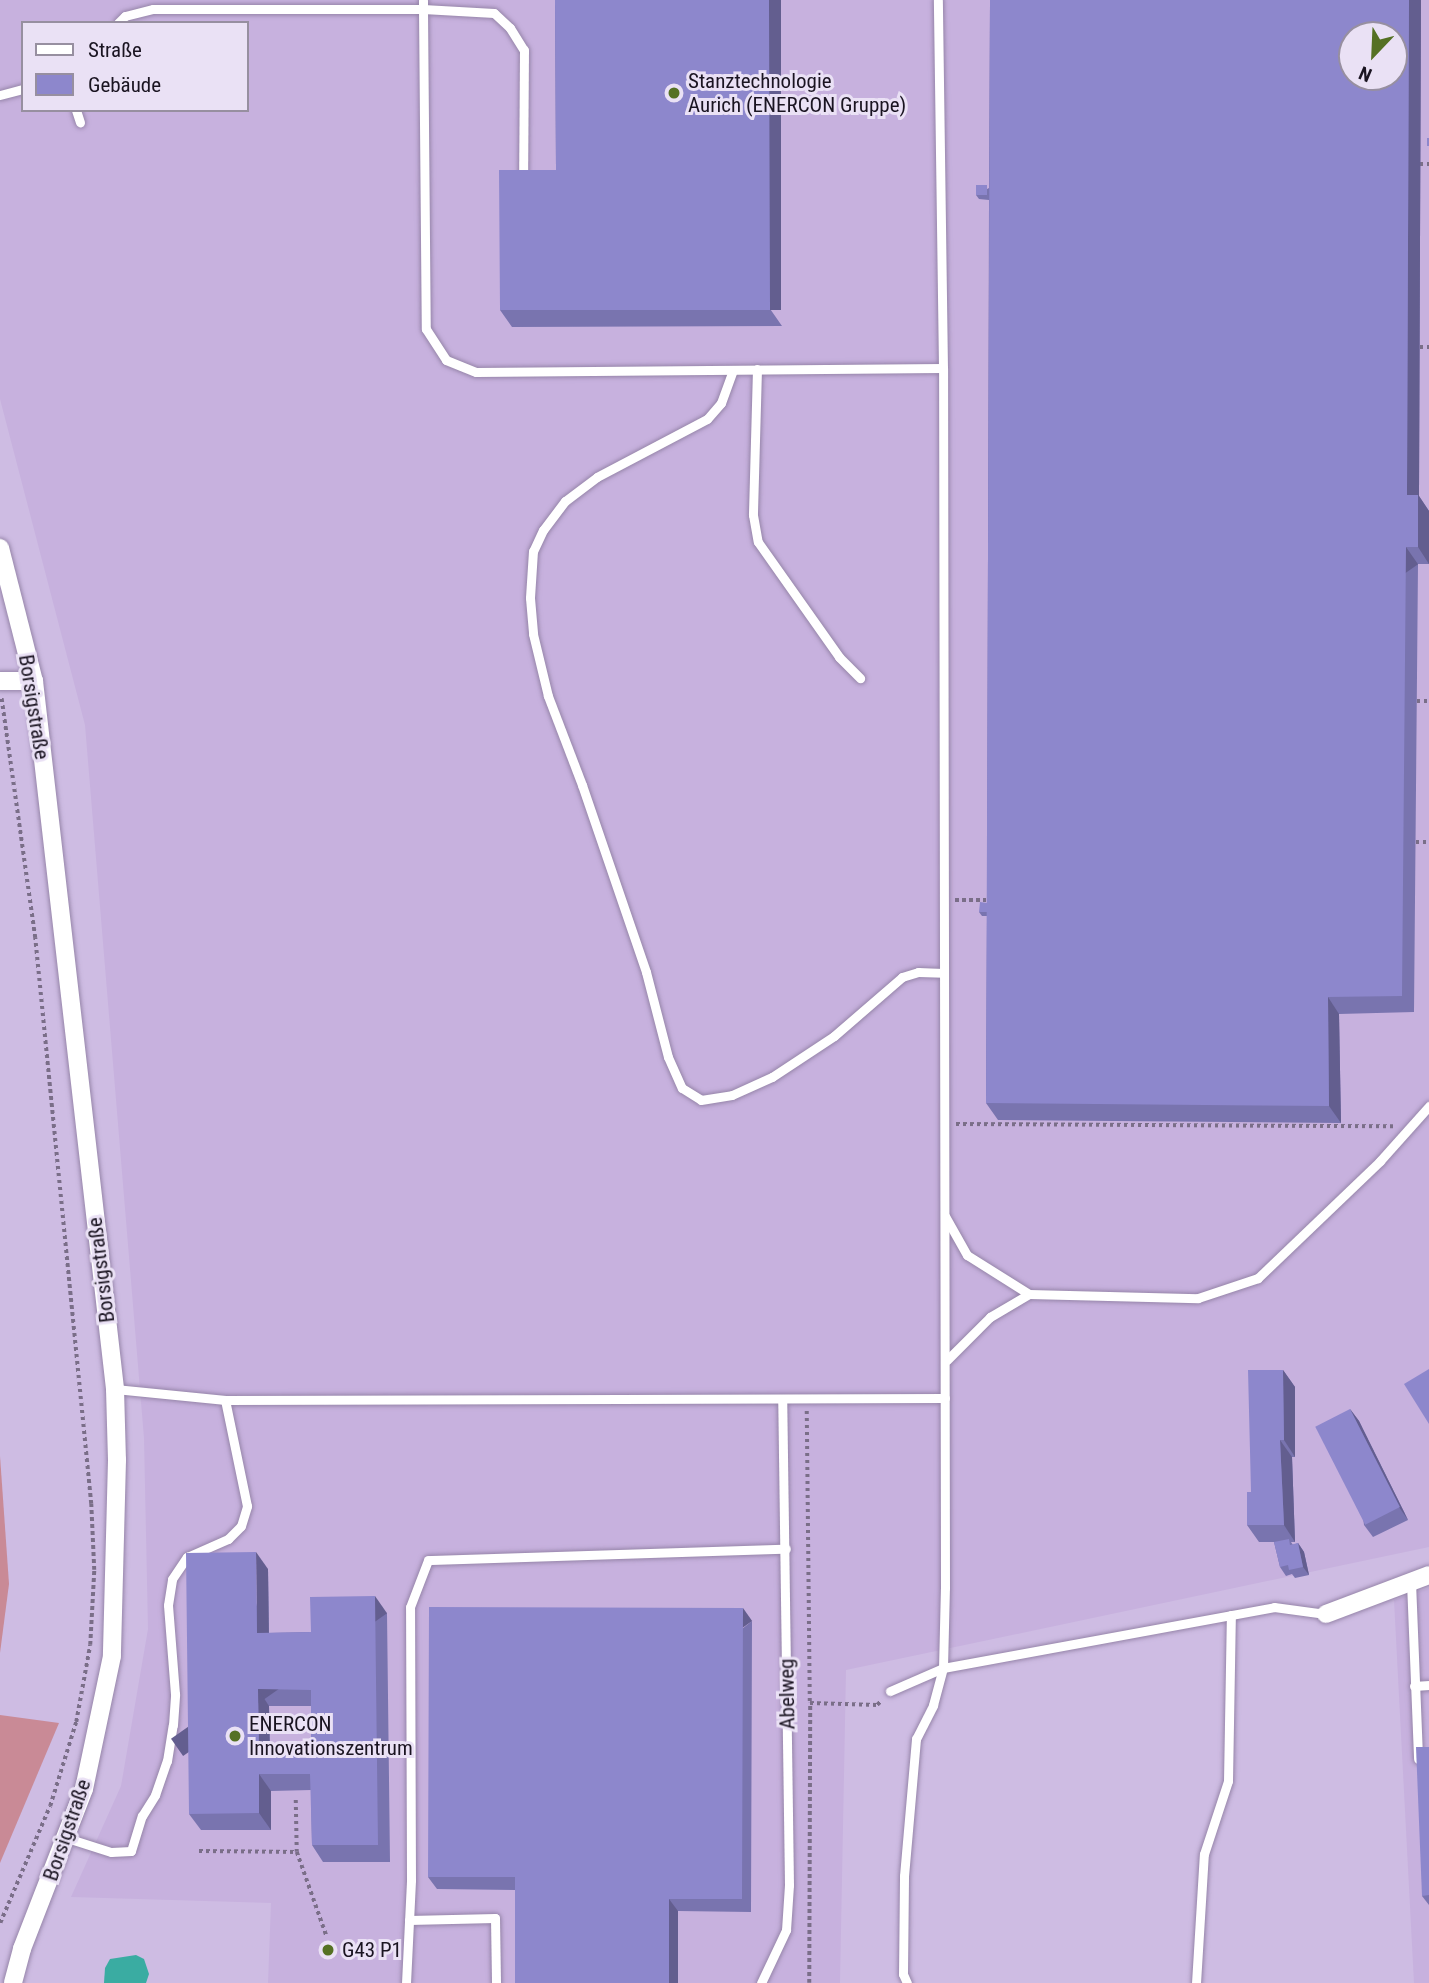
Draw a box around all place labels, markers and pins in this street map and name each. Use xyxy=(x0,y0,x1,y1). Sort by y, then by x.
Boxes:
place label: Stanztechnologie Aurich (ENERCON Gruppe) xyxy=(688,68,906,118)
marker: Stanztechnologie Aurich (ENERCON Gruppe) xyxy=(666,85,682,101)
place label: ENERCON Innovationszentrum xyxy=(249,1711,413,1761)
marker: ENERCON Innovationszentrum xyxy=(227,1728,243,1744)
place label: G43 P1 xyxy=(342,1937,402,1963)
marker: G43 P1 xyxy=(320,1942,336,1958)

